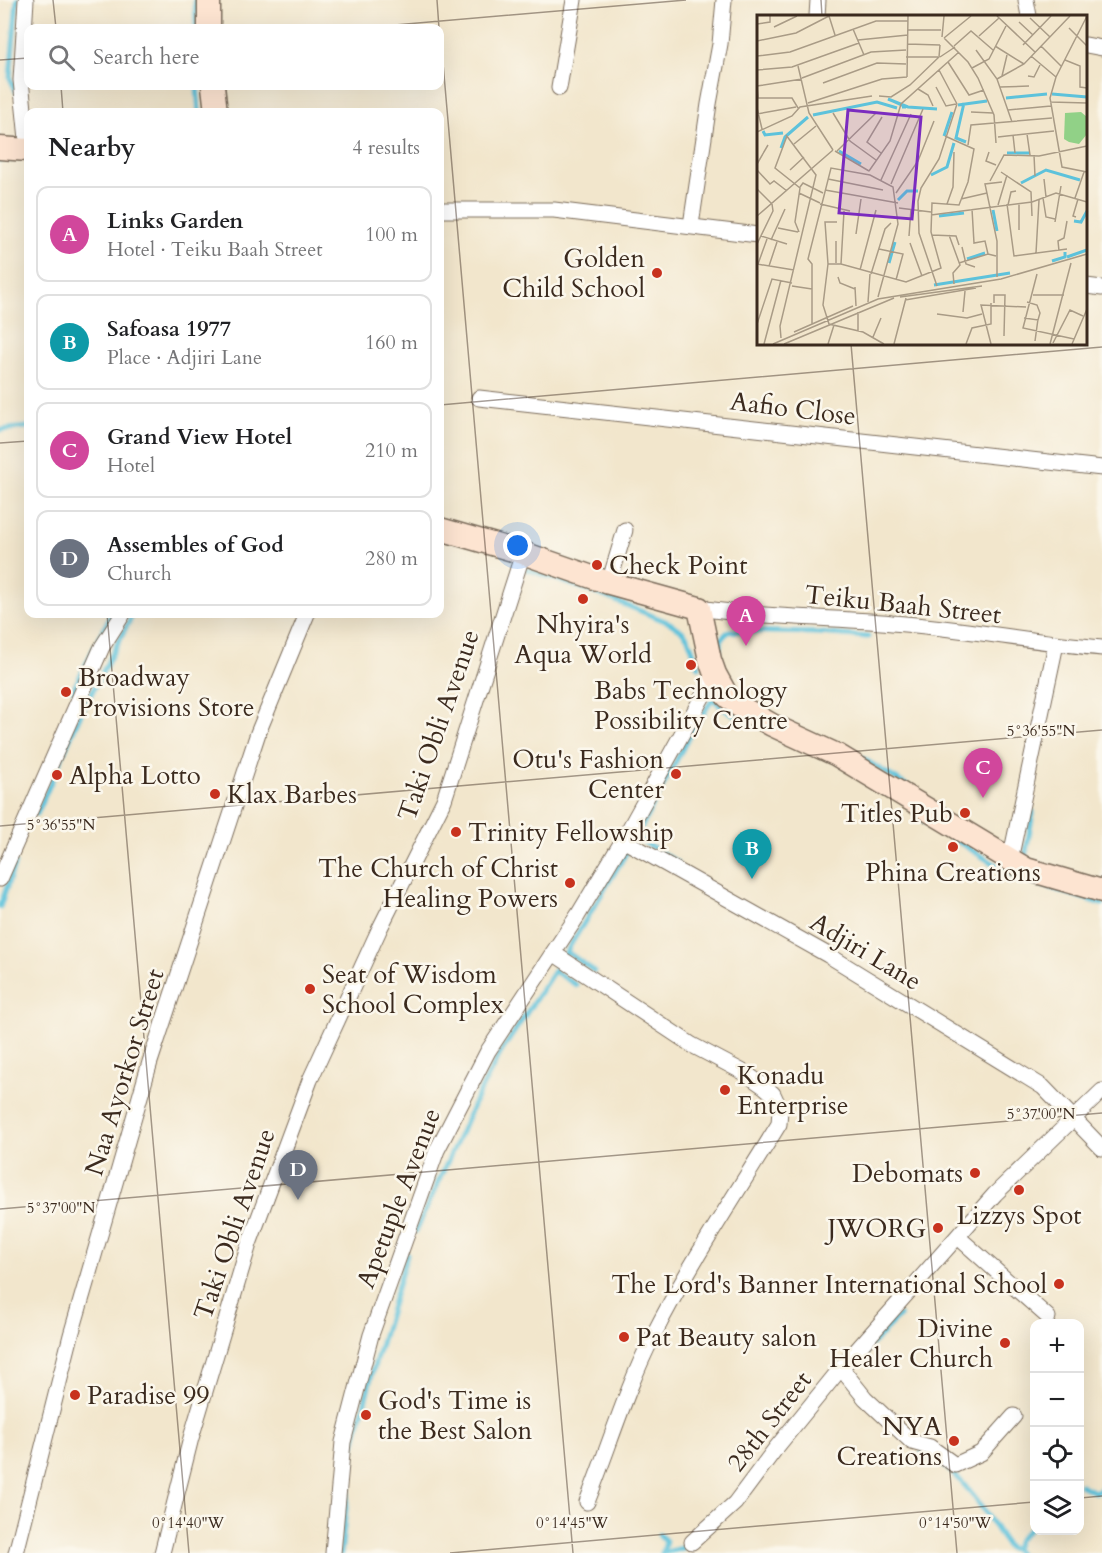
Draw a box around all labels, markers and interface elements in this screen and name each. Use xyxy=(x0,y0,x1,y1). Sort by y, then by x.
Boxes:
inset map xyxy=(757,15,1087,345)
search box xyxy=(24,24,444,90)
icon: search xyxy=(45,41,78,74)
text: Search here xyxy=(93,42,200,72)
text: Nearby xyxy=(48,130,136,165)
text: 4 results xyxy=(352,134,420,161)
text: Links Garden xyxy=(107,206,243,236)
text: A xyxy=(62,221,77,248)
text: 100 m xyxy=(365,221,418,248)
text: Hotel · Teiku Baah Street xyxy=(107,236,323,263)
place label: Golden Child School xyxy=(502,241,645,306)
marker: Golden Child School xyxy=(650,266,664,280)
text: Safoasa 1977 xyxy=(107,314,231,344)
text: B xyxy=(62,329,77,356)
text: 160 m xyxy=(365,329,418,356)
text: Place · Adjiri Lane xyxy=(107,344,262,371)
street label: Aafio Close xyxy=(728,383,858,434)
text: Grand View Hotel xyxy=(107,422,292,452)
text: C xyxy=(62,437,77,464)
text: 210 m xyxy=(365,437,418,464)
text: Hotel xyxy=(107,452,155,479)
text: Assembles of God xyxy=(107,530,284,560)
your location xyxy=(503,531,532,560)
text: D xyxy=(61,545,78,572)
text: 280 m xyxy=(365,545,418,572)
place label: Check Point xyxy=(609,548,747,583)
marker: Check Point xyxy=(590,558,604,572)
text: Church xyxy=(107,560,172,587)
street label: Teiku Baah Street xyxy=(803,577,1003,632)
marker: Nhyira's Aqua World xyxy=(576,592,590,606)
pin: A xyxy=(726,596,766,646)
place label: Nhyira's Aqua World xyxy=(514,607,652,672)
street label: Taki Obli Avenue xyxy=(389,625,488,825)
marker: Babs Technology Possibility Centre xyxy=(684,658,698,672)
place label: Broadway Provisions Store xyxy=(78,660,254,725)
place label: Babs Technology Possibility Centre xyxy=(594,673,788,738)
marker: Broadway Provisions Store xyxy=(59,685,73,699)
text: 5°36'55"N xyxy=(1007,721,1075,741)
place label: Otu's Fashion Center xyxy=(512,742,665,807)
pin: C xyxy=(964,748,1002,798)
place label: Alpha Lotto xyxy=(69,758,201,793)
marker: Otu's Fashion Center xyxy=(669,767,683,781)
marker: Alpha Lotto xyxy=(50,768,64,782)
place label: Klax Barbes xyxy=(227,777,357,812)
marker: Klax Barbes xyxy=(208,787,222,801)
place label: Titles Pub xyxy=(841,796,953,831)
marker: Titles Pub xyxy=(958,806,972,820)
text: 5°36'55"N xyxy=(27,815,95,835)
place label: Trinity Fellowship xyxy=(468,815,674,850)
marker: Trinity Fellowship xyxy=(449,825,463,839)
pin: B xyxy=(732,830,771,879)
marker: Phina Creations xyxy=(946,840,960,854)
place label: The Church of Christ Healing Powers xyxy=(318,851,558,916)
place label: Phina Creations xyxy=(865,855,1041,890)
marker: The Church of Christ Healing Powers xyxy=(563,876,577,890)
street label: Adjiri Lane xyxy=(803,904,928,998)
place label: Seat of Wisdom School Complex xyxy=(322,957,504,1022)
street label: Naa Ayorkor Street xyxy=(76,965,173,1180)
marker: Seat of Wisdom School Complex xyxy=(303,982,317,996)
place label: Konadu Enterprise xyxy=(737,1058,848,1123)
marker: Konadu Enterprise xyxy=(718,1083,732,1097)
street label: Apetuple Avenue xyxy=(348,1103,449,1293)
text: 5°37'00"N xyxy=(1007,1104,1075,1124)
street label: Taki Obli Avenue xyxy=(185,1124,284,1324)
pin: D xyxy=(278,1150,318,1200)
place label: Debomats xyxy=(852,1156,963,1191)
marker: Debomats xyxy=(968,1166,982,1180)
marker: Lizzys Spot xyxy=(1012,1183,1026,1197)
text: 5°37'00"N xyxy=(27,1198,95,1218)
place label: Lizzys Spot xyxy=(957,1198,1081,1233)
place label: JWORG xyxy=(823,1211,926,1246)
marker: JWORG xyxy=(931,1221,945,1235)
place label: The Lord's Banner International School xyxy=(611,1267,1047,1302)
marker: The Lord's Banner International School xyxy=(1052,1277,1066,1291)
place label: Divine Healer Church xyxy=(829,1311,993,1376)
map controls xyxy=(1030,1319,1084,1535)
button: + xyxy=(1030,1319,1084,1373)
place label: Pat Beauty salon xyxy=(636,1320,817,1355)
marker: Pat Beauty salon xyxy=(617,1330,631,1344)
marker: Divine Healer Church xyxy=(998,1336,1012,1350)
street label: 28th Street xyxy=(719,1364,820,1479)
button: − xyxy=(1030,1373,1084,1427)
place label: Paradise 99 xyxy=(87,1378,210,1413)
place label: God's Time is the Best Salon xyxy=(378,1383,533,1448)
marker: Paradise 99 xyxy=(68,1388,82,1402)
marker: God's Time is the Best Salon xyxy=(359,1408,373,1422)
place label: NYA Creations xyxy=(837,1409,943,1474)
button: locate xyxy=(1030,1427,1084,1481)
marker: NYA Creations xyxy=(947,1434,961,1448)
button: layers xyxy=(1030,1481,1084,1535)
text: 0°14'40"W xyxy=(152,1513,225,1533)
text: 0°14'45"W xyxy=(536,1513,609,1533)
text: 0°14'50"W xyxy=(919,1513,992,1533)

